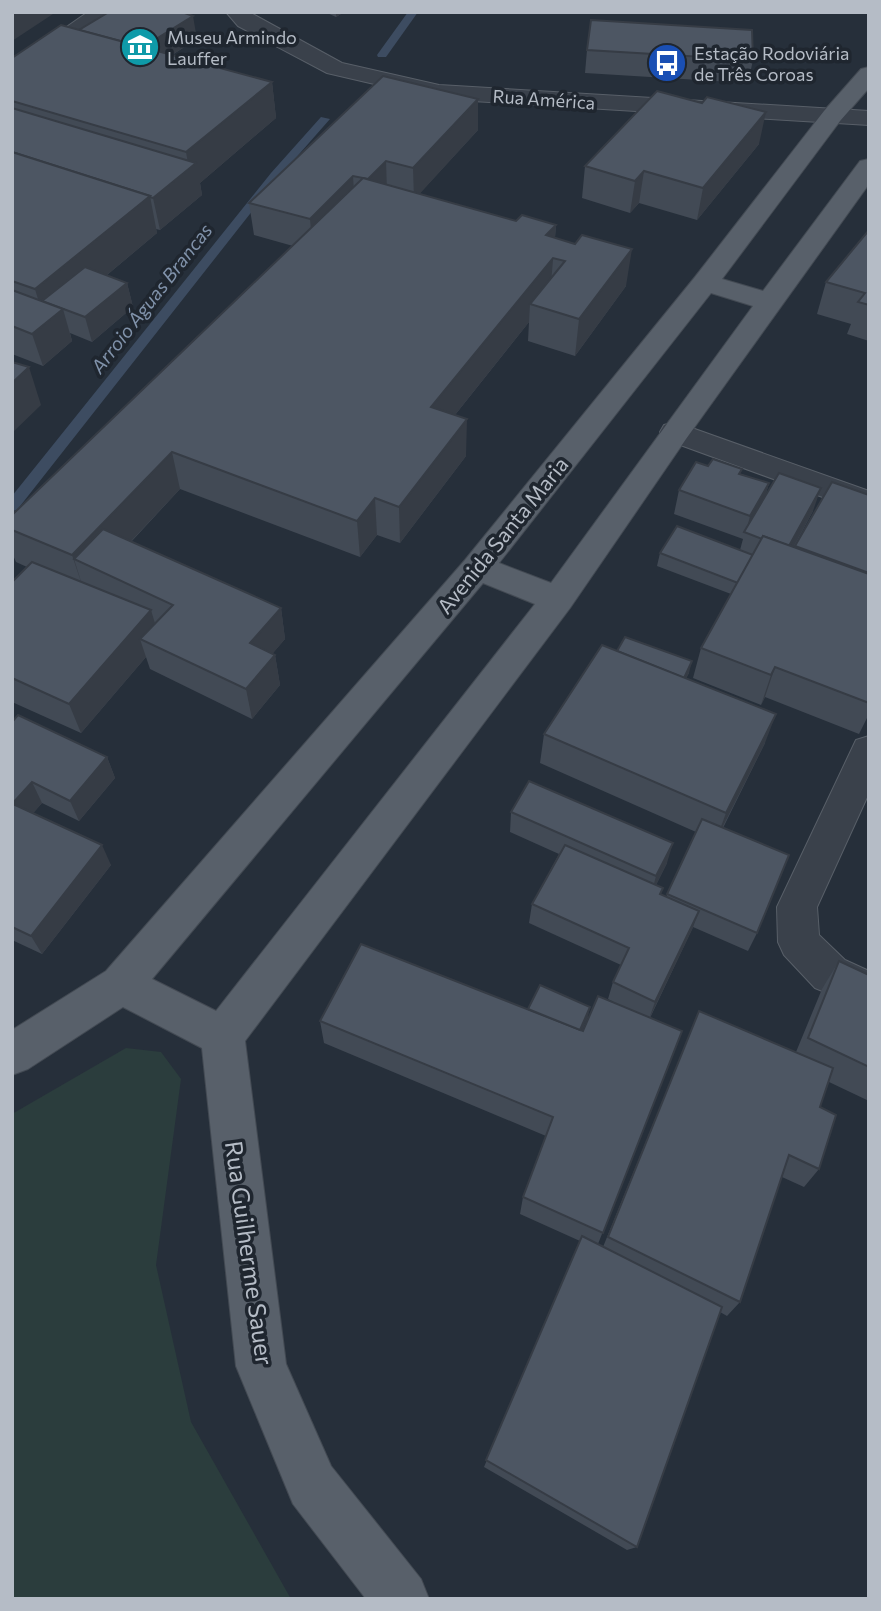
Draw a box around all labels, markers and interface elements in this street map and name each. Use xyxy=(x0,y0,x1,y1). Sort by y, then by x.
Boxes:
museum icon: Museu Armindo Lauffer xyxy=(119,26,161,68)
place label: Museu Armindo Lauffer xyxy=(167,26,297,69)
bus stop icon: Estação Rodoviária de Três Coroas xyxy=(646,42,688,84)
place label: Estação Rodoviária de Três Coroas xyxy=(694,42,850,85)
street label: Rua América xyxy=(492,84,596,114)
water label: Arroio Águas Brancas xyxy=(85,218,217,378)
street label: Avenida Santa Maria xyxy=(431,452,573,618)
street label: Rua Guilherme Sauer xyxy=(220,1139,280,1367)

